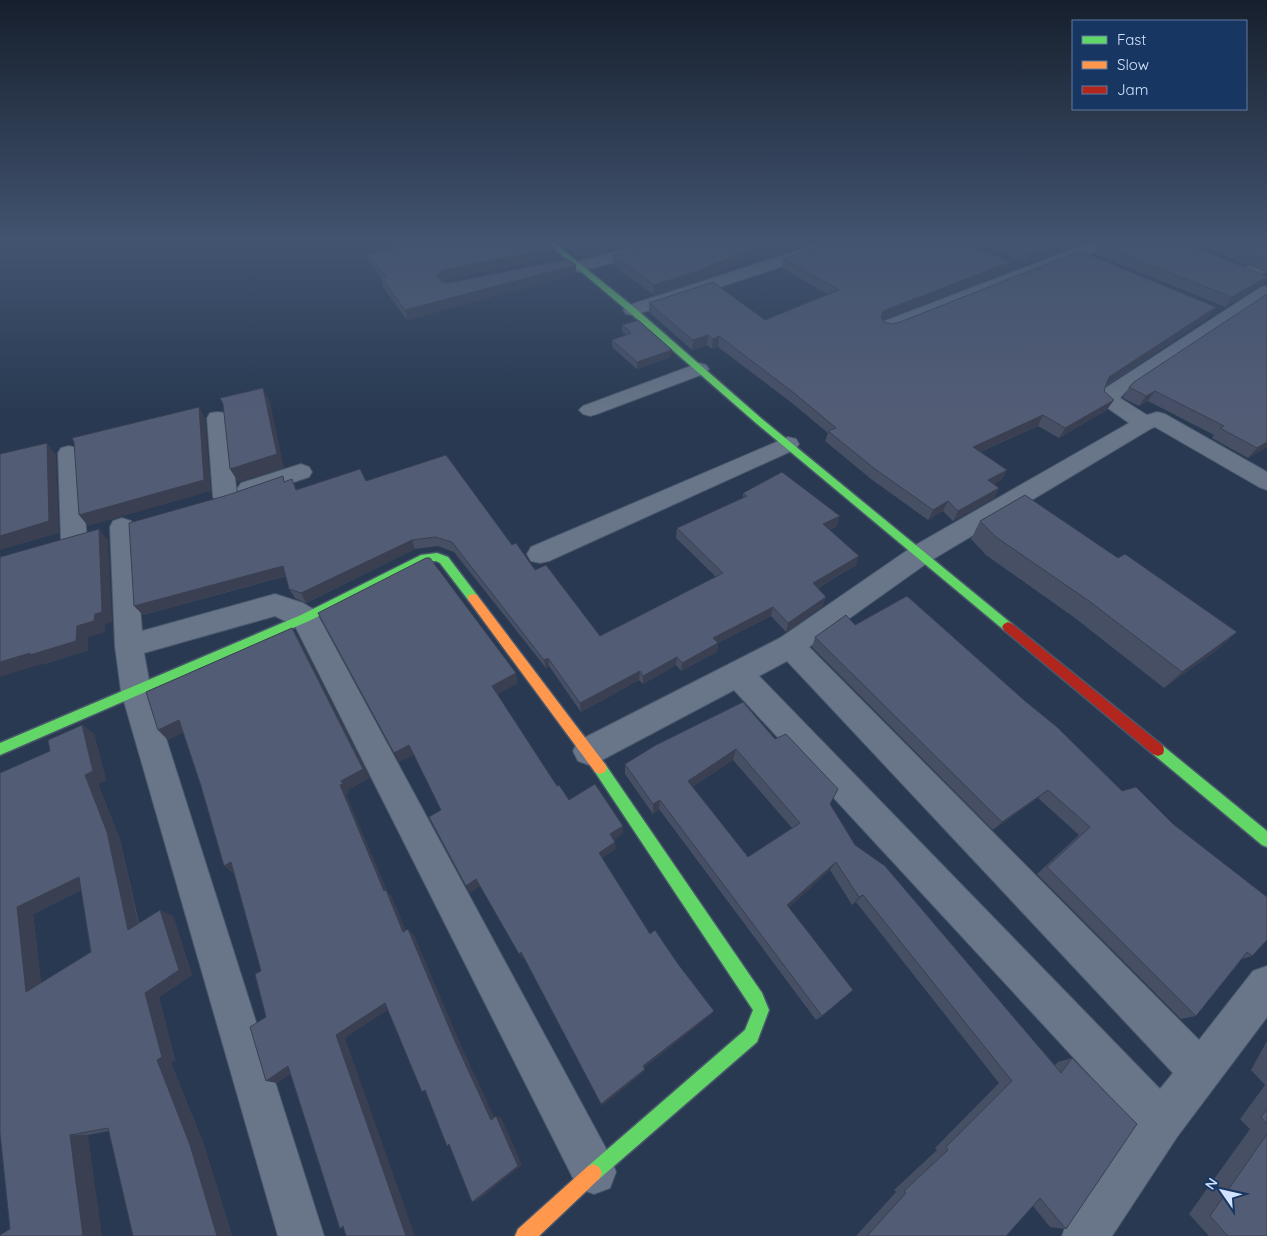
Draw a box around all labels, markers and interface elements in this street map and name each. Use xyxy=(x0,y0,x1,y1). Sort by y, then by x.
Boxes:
legend xyxy=(1072,20,1247,110)
text: Fast xyxy=(1117,30,1146,49)
text: Slow xyxy=(1117,55,1149,74)
text: Jam xyxy=(1117,80,1148,99)
north arrow xyxy=(1197,1166,1247,1216)
text: N xyxy=(1201,1174,1222,1193)

